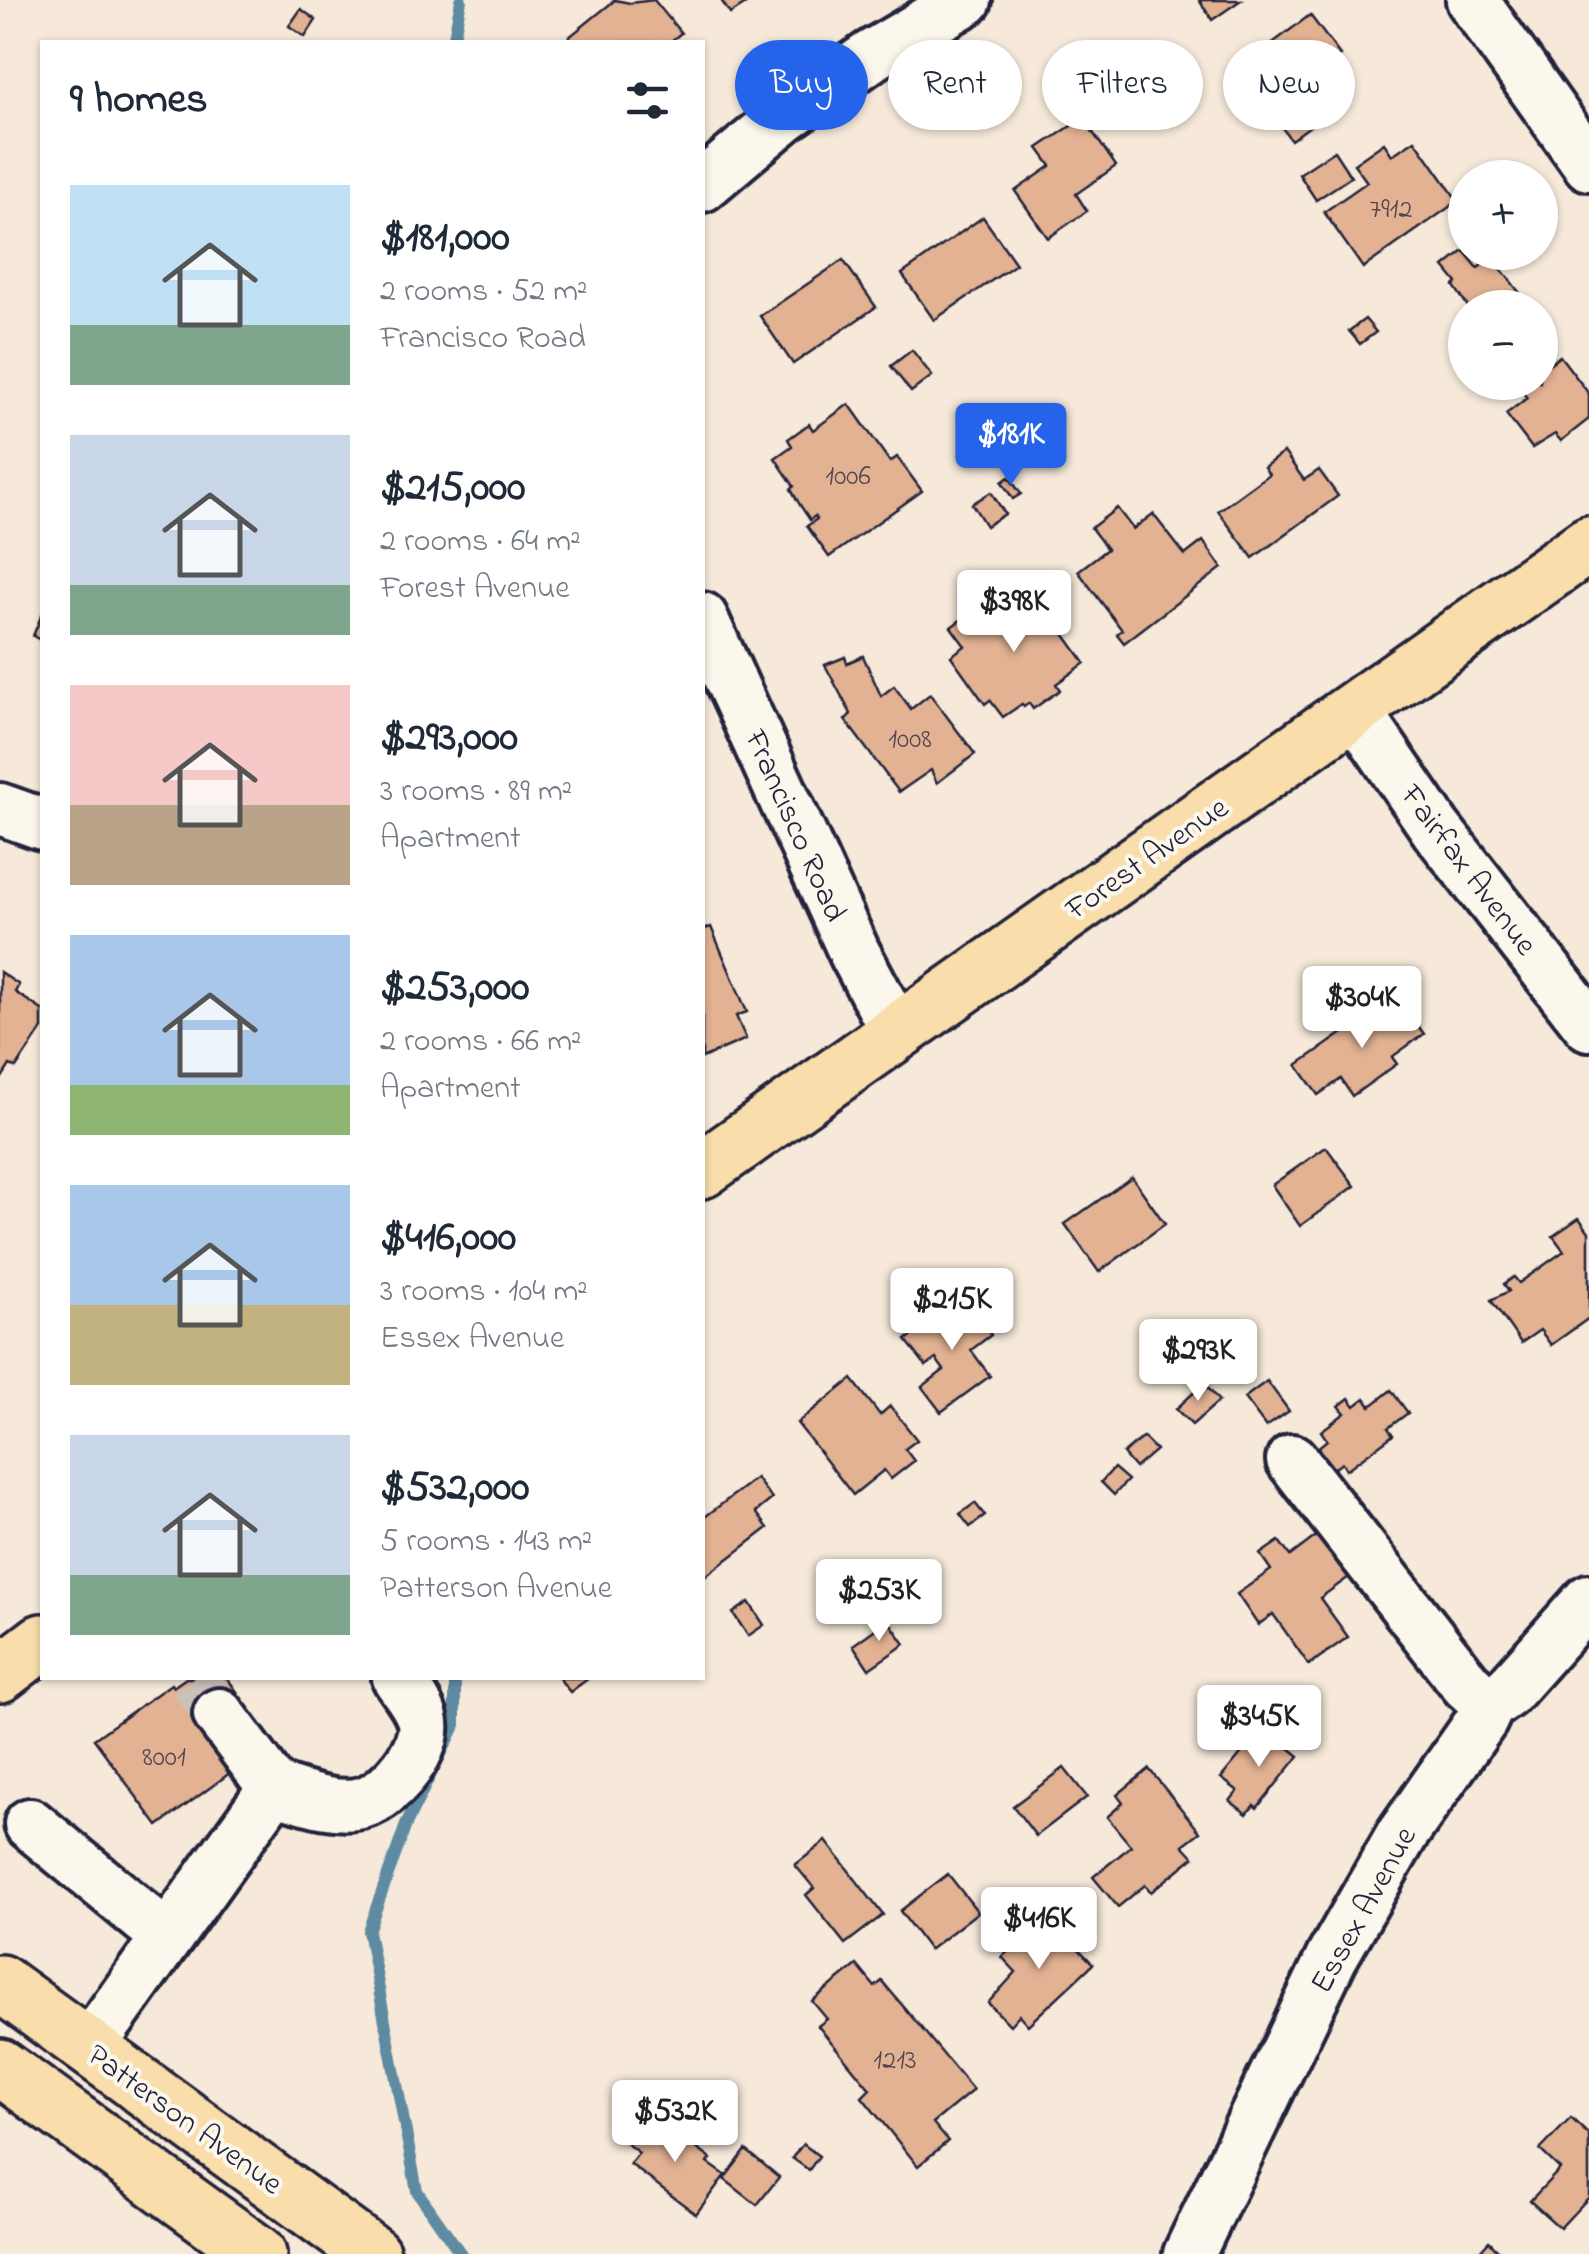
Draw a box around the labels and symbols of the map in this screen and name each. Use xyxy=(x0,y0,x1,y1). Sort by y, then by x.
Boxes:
house number: 7912 xyxy=(1370,190,1412,231)
pin: $181K xyxy=(941,403,1081,488)
house number: 1006 xyxy=(825,457,871,498)
pin: $398K xyxy=(944,570,1084,655)
house number: 1008 xyxy=(888,720,932,761)
street label: Francisco Road xyxy=(730,722,857,930)
street label: Fairfax Avenue xyxy=(1386,775,1548,967)
street label: Forest Avenue xyxy=(1056,786,1240,934)
pin: $304K xyxy=(1292,966,1432,1051)
pin: $215K xyxy=(882,1268,1022,1353)
pin: $293K xyxy=(1128,1319,1268,1404)
pin: $253K xyxy=(809,1559,949,1644)
pin: $345K xyxy=(1189,1685,1329,1770)
house number: 8001 xyxy=(142,1738,186,1779)
street label: Essex Avenue xyxy=(1300,1818,1431,2003)
pin: $416K xyxy=(969,1887,1109,1972)
street label: Patterson Avenue xyxy=(76,2034,292,2208)
house number: 1213 xyxy=(873,2041,917,2082)
pin: $532K xyxy=(605,2080,745,2165)

